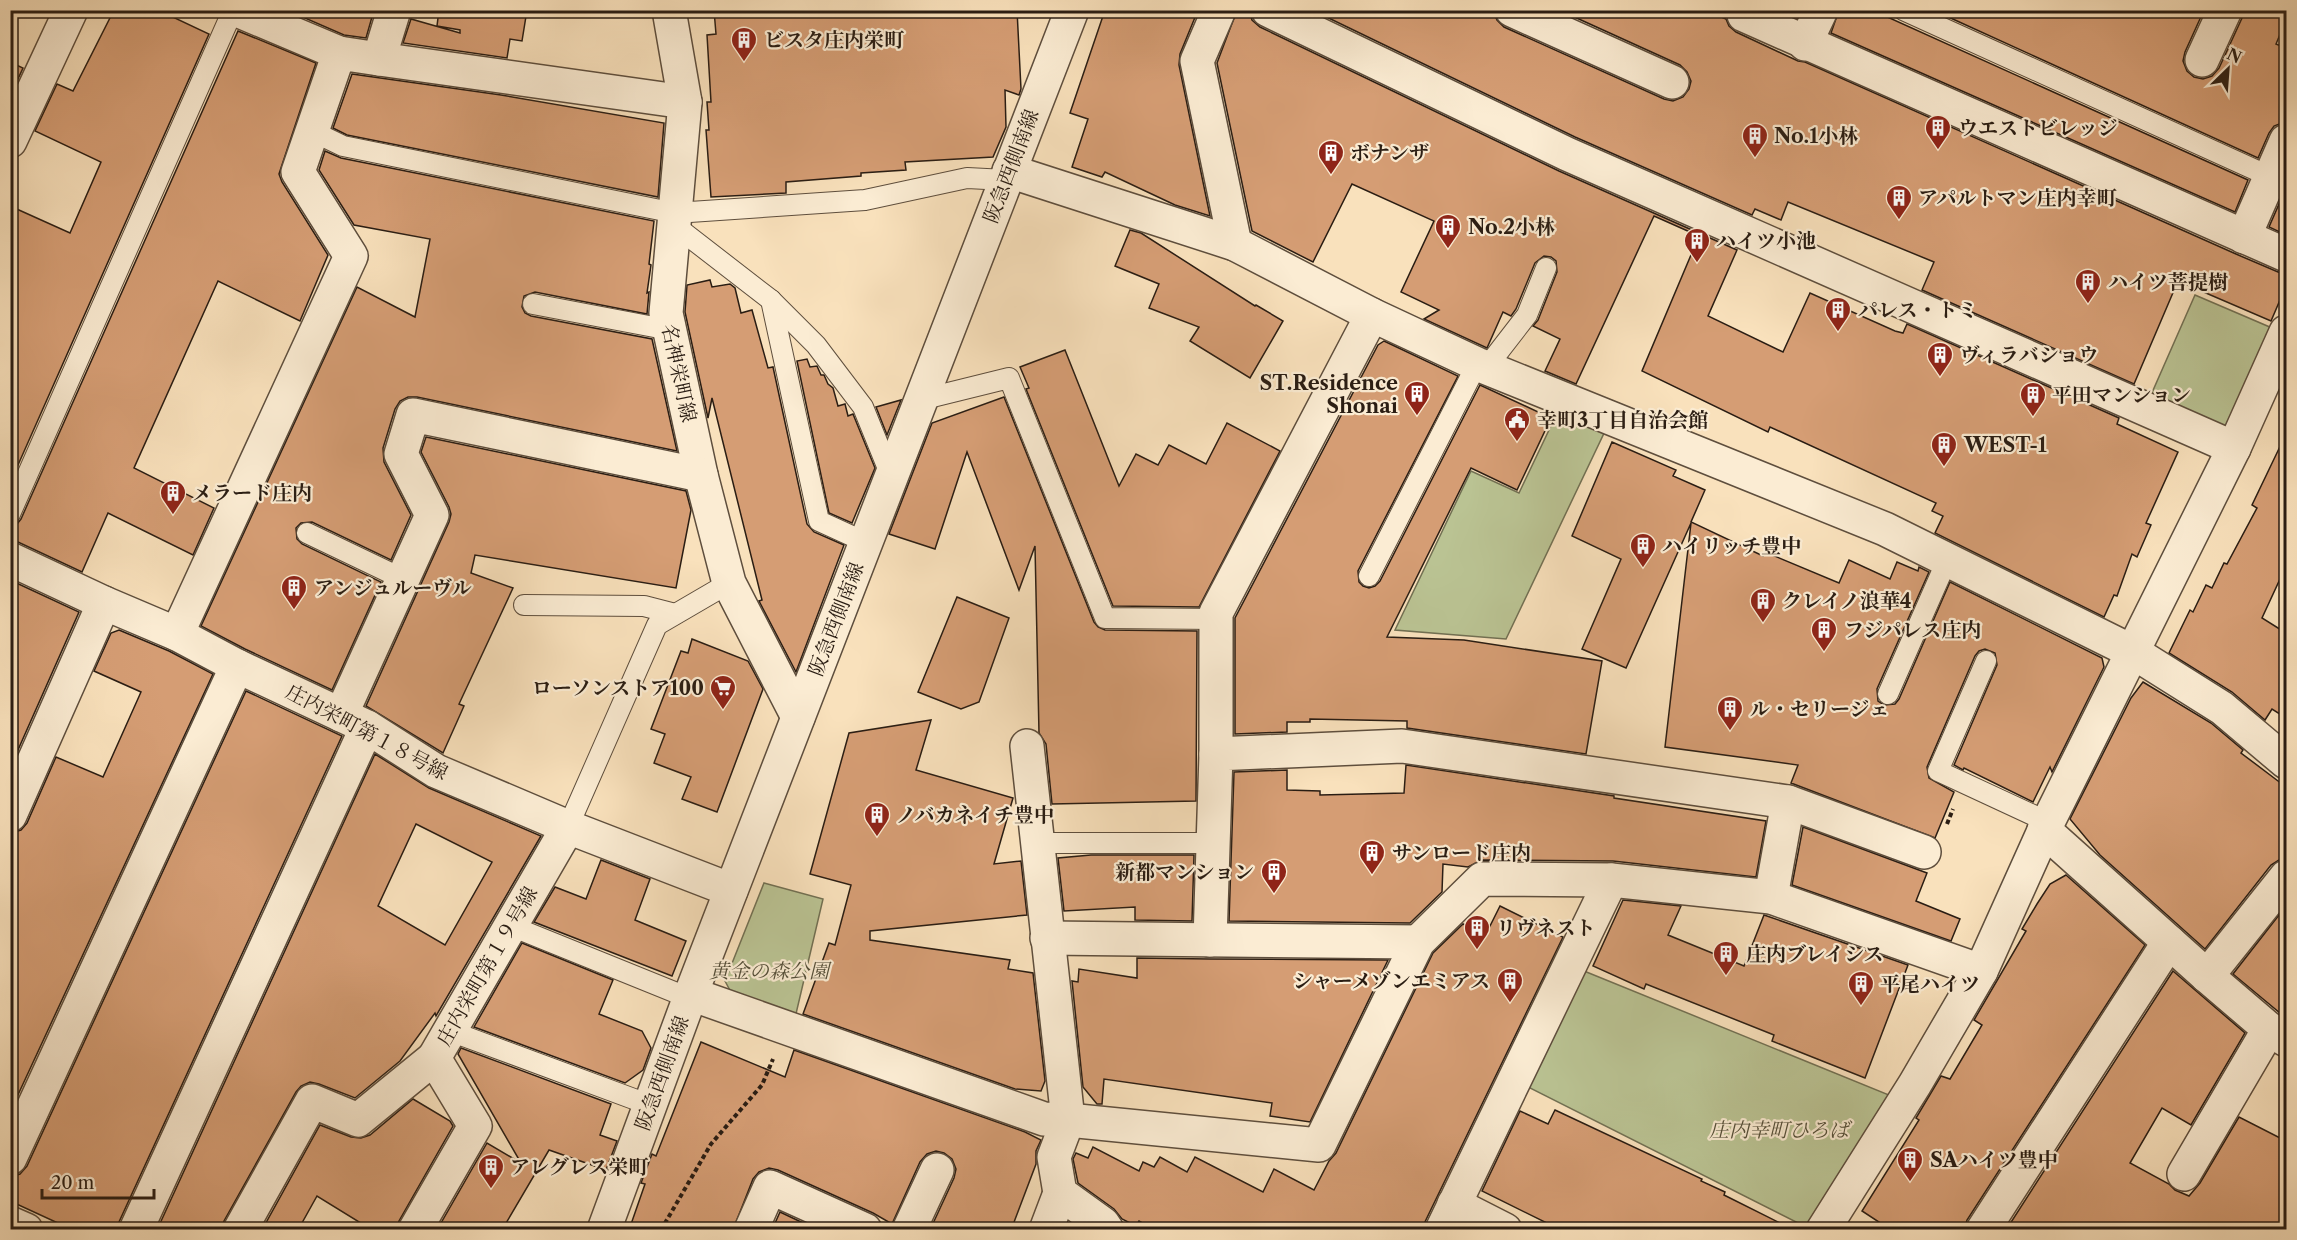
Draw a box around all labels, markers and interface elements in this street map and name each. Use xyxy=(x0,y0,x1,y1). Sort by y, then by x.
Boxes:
building icon: ビスタ庄内栄町 xyxy=(729,25,759,63)
place label: ビスタ庄内栄町 xyxy=(764,28,905,52)
north arrow xyxy=(2198,39,2258,99)
text: N xyxy=(2224,43,2245,67)
street label: 阪急西側南線 xyxy=(978,106,1044,226)
building icon: ウエストビレッジ xyxy=(1923,113,1953,151)
place label: ウエストビレッジ xyxy=(1958,116,2118,140)
building icon: No.1小林 xyxy=(1740,121,1770,159)
place label: No.1小林 xyxy=(1774,124,1858,148)
building icon: ボナンザ xyxy=(1316,138,1346,176)
place label: ボナンザ xyxy=(1350,141,1429,165)
building icon: アパルトマン庄内幸町 xyxy=(1884,183,1914,221)
place label: アパルトマン庄内幸町 xyxy=(1918,186,2117,210)
building icon: No.2小林 xyxy=(1433,212,1463,250)
place label: No.2小林 xyxy=(1468,215,1555,239)
building icon: ハイツ小池 xyxy=(1682,226,1712,264)
place label: ハイツ小池 xyxy=(1716,229,1816,253)
building icon: ハイツ菩提樹 xyxy=(2073,267,2103,305)
place label: ハイツ菩提樹 xyxy=(2108,270,2229,294)
building icon: パレス・トミ xyxy=(1823,295,1853,333)
place label: パレス・トミ xyxy=(1858,298,1977,322)
street label: 名神栄町線 xyxy=(657,322,701,424)
building icon: ヴィラバショウ xyxy=(1925,340,1955,378)
place label: ヴィラバショウ xyxy=(1960,343,2098,367)
place label: ST.Residence Shonai xyxy=(1260,371,1398,418)
building icon: ST.Residence Shonai xyxy=(1402,379,1432,417)
building icon: 平田マンション xyxy=(2018,380,2048,418)
place label: 平田マンション xyxy=(2052,383,2191,407)
public building icon: 幸町3丁目自治会館 xyxy=(1502,405,1532,443)
place label: 幸町3丁目自治会館 xyxy=(1537,408,1708,432)
building icon: WEST-1 xyxy=(1929,430,1959,468)
place label: WEST-1 xyxy=(1963,433,2047,457)
building icon: メラード庄内 xyxy=(158,478,188,516)
place label: メラード庄内 xyxy=(192,481,312,505)
building icon: ハイリッチ豊中 xyxy=(1628,531,1658,569)
place label: ハイリッチ豊中 xyxy=(1662,534,1801,558)
street label: 阪急西側南線 xyxy=(803,559,869,679)
building icon: アンジュルーヴル xyxy=(279,573,309,611)
place label: アンジュルーヴル xyxy=(314,576,472,600)
building icon: クレイノ浪華4 xyxy=(1748,586,1778,624)
place label: クレイノ浪華4 xyxy=(1782,589,1912,613)
building icon: フジパレス庄内 xyxy=(1809,615,1839,653)
place label: フジパレス庄内 xyxy=(1844,618,1981,642)
supermarket icon: ローソンストア100 xyxy=(708,673,738,711)
place label: ローソンストア100 xyxy=(532,676,704,700)
street label: 庄内栄町第１８号線 xyxy=(282,679,452,785)
building icon: ル・セリージェ xyxy=(1715,694,1745,732)
place label: ル・セリージェ xyxy=(1750,697,1889,721)
building icon: ノバカネイチ豊中 xyxy=(862,800,892,838)
place label: ノバカネイチ豊中 xyxy=(896,803,1054,827)
building icon: サンロード庄内 xyxy=(1357,838,1387,876)
place label: サンロード庄内 xyxy=(1392,841,1531,865)
building icon: 新都マンション xyxy=(1259,857,1289,895)
place label: 新都マンション xyxy=(1115,860,1254,884)
street label: 庄内栄町第１９号線 xyxy=(432,882,542,1050)
building icon: リヴネスト xyxy=(1462,913,1492,951)
place label: リヴネスト xyxy=(1496,916,1595,940)
building icon: 庄内ブレイシス xyxy=(1711,939,1741,977)
place label: 庄内ブレイシス xyxy=(1746,942,1884,966)
park label: 黄金の森公園 xyxy=(709,959,832,983)
building icon: シャーメゾンエミアス xyxy=(1495,966,1525,1004)
place label: シャーメゾンエミアス xyxy=(1293,969,1490,993)
building icon: 平尾ハイツ xyxy=(1846,969,1876,1007)
place label: 平尾ハイツ xyxy=(1880,972,1980,996)
street label: 阪急西側南線 xyxy=(630,1013,694,1133)
park label: 庄内幸町ひろば xyxy=(1709,1118,1853,1142)
building icon: SAハイツ豊中 xyxy=(1895,1145,1925,1183)
place label: SAハイツ豊中 xyxy=(1930,1148,2058,1172)
building icon: アレグレス栄町 xyxy=(476,1152,506,1190)
place label: アレグレス栄町 xyxy=(510,1155,649,1179)
scale bar xyxy=(42,1162,154,1200)
text: 20 m xyxy=(51,1172,95,1194)

